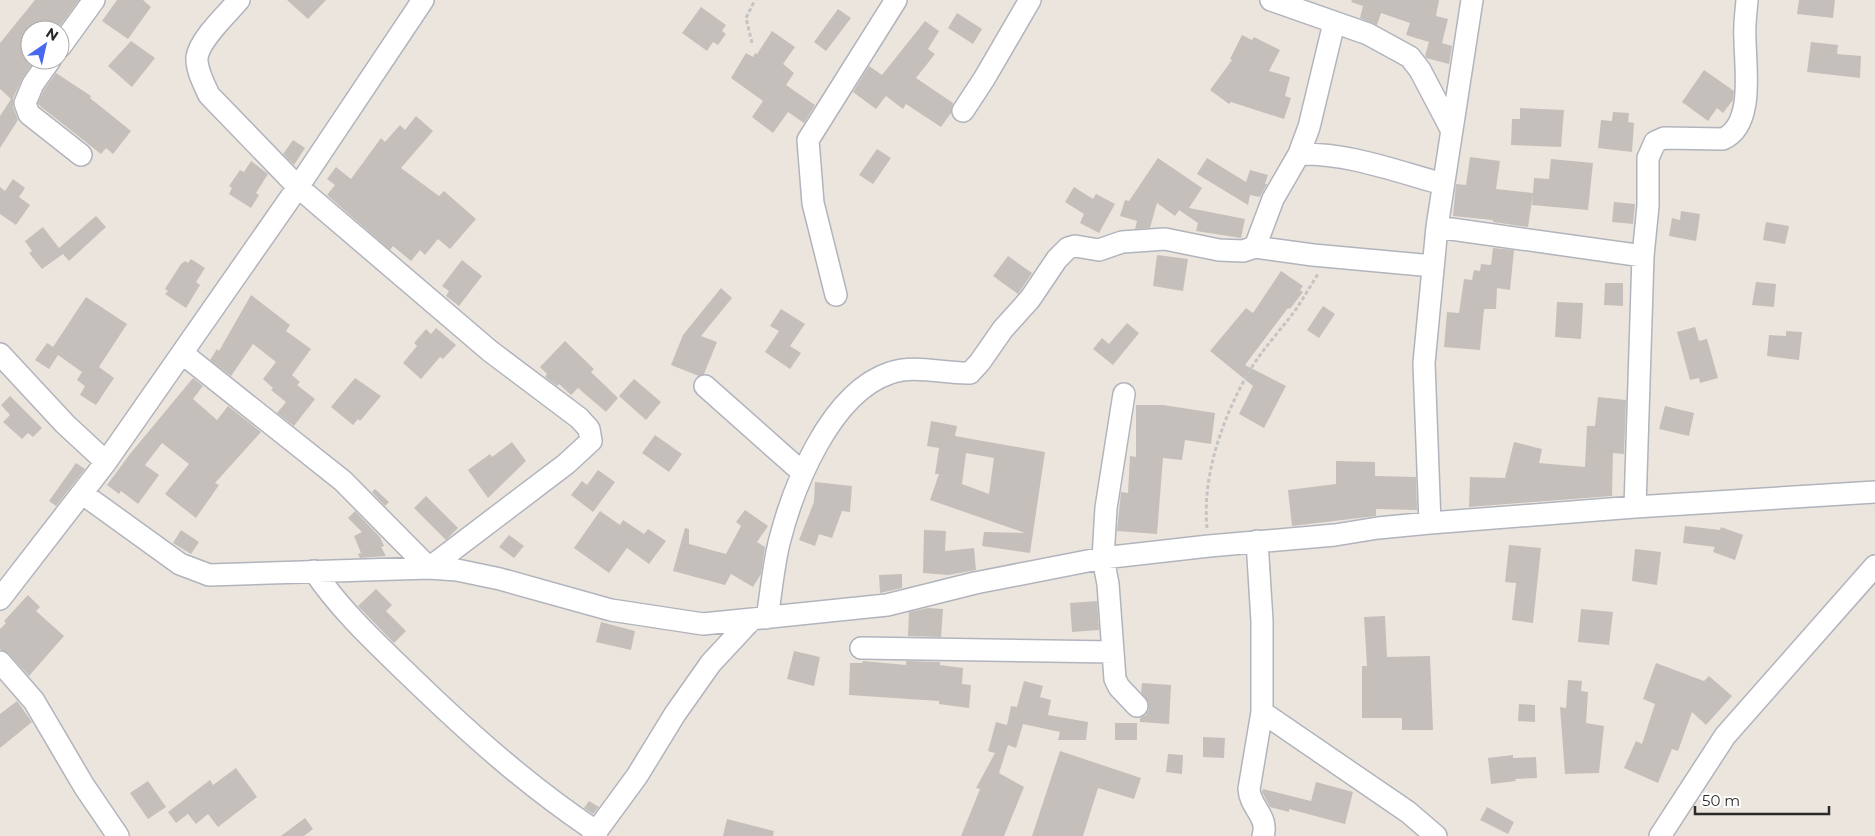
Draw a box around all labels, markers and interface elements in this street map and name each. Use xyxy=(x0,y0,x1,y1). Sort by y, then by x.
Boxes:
north arrow xyxy=(20,20,70,70)
text: N xyxy=(43,24,62,45)
scale bar xyxy=(1695,784,1829,816)
text: 50 m xyxy=(1702,791,1740,810)

